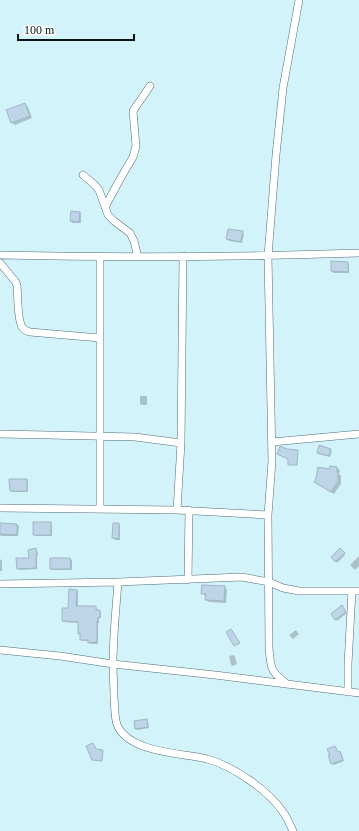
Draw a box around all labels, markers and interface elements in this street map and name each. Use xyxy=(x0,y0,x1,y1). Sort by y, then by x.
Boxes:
scale bar xyxy=(18,16,134,42)
text: 100 m xyxy=(24,23,55,37)

